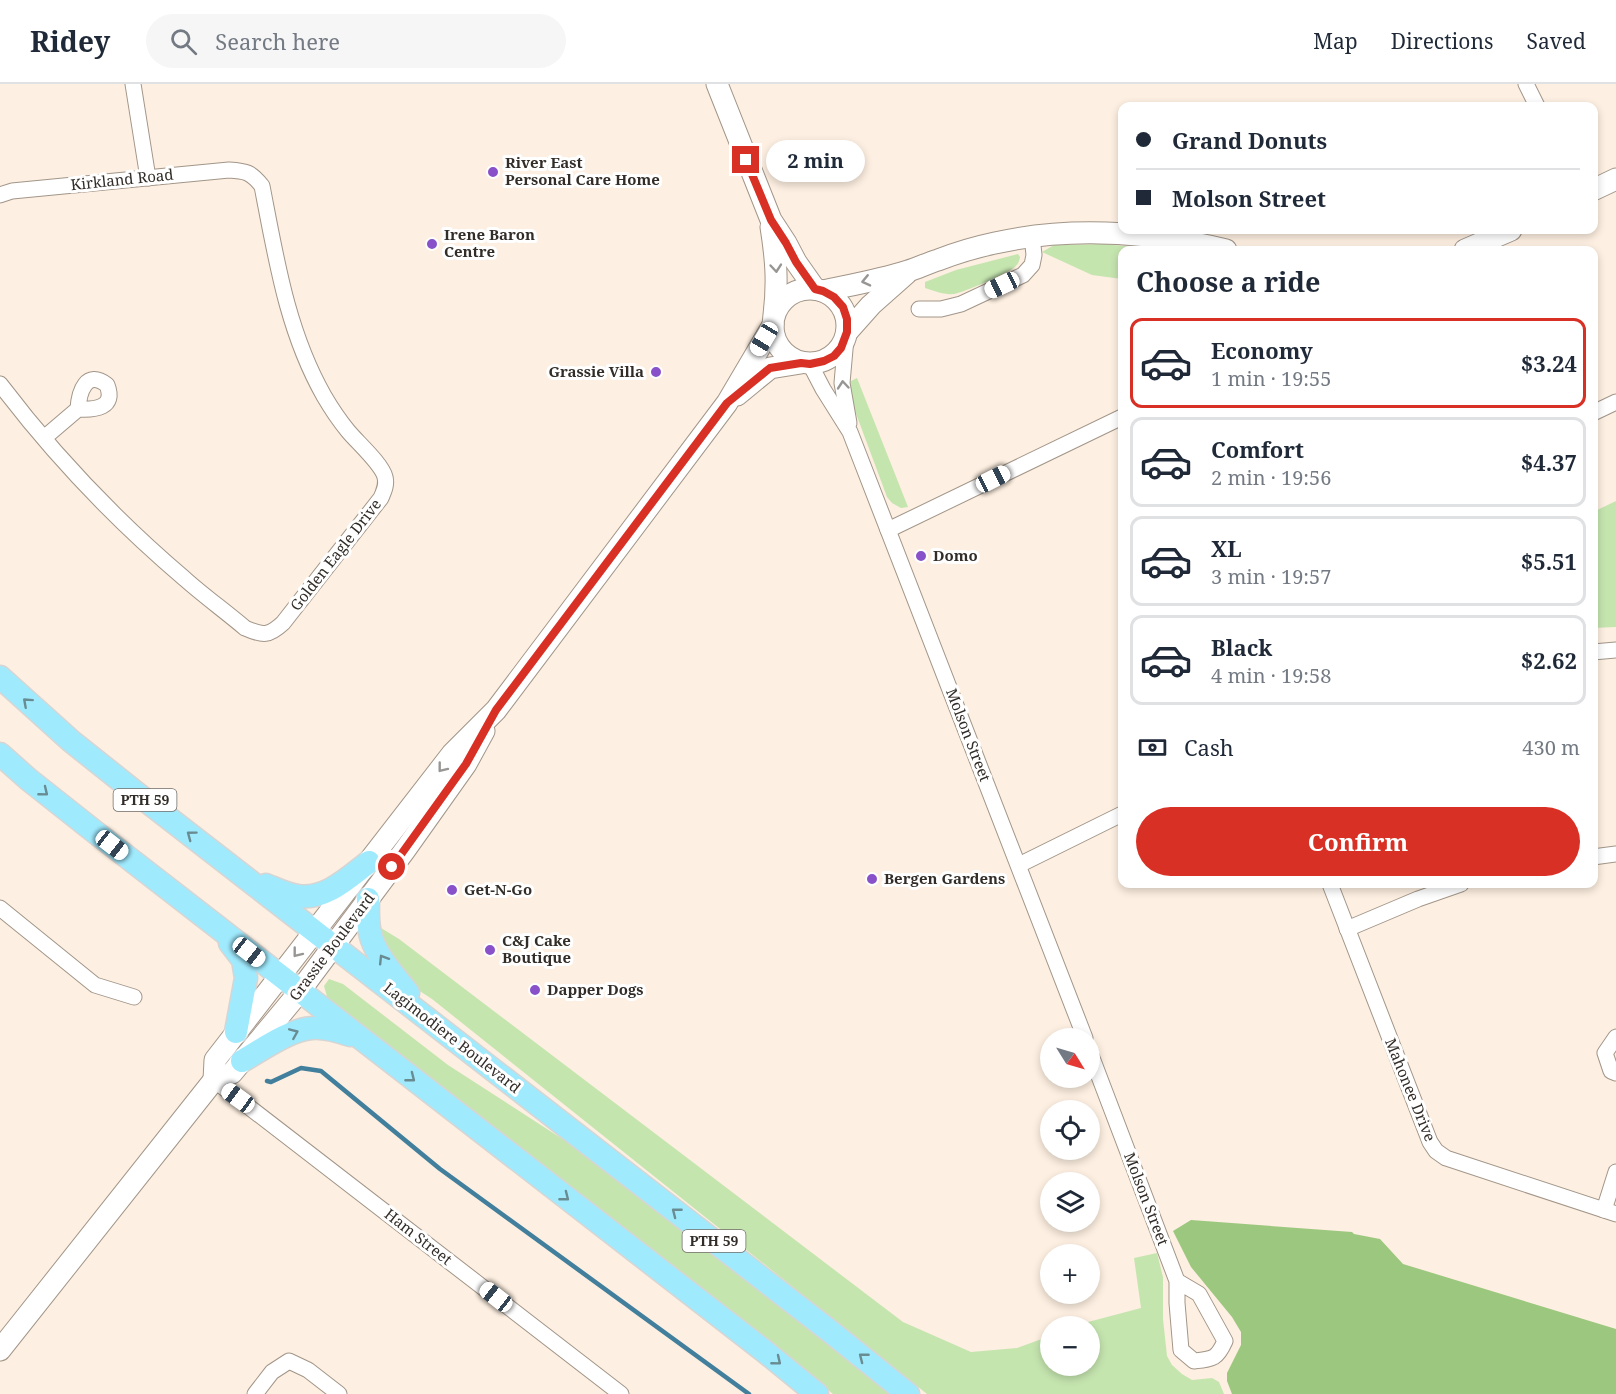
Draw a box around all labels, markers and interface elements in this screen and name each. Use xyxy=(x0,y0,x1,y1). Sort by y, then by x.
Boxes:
search box xyxy=(146,14,566,68)
text: Ridey xyxy=(30,22,110,60)
icon: search xyxy=(167,25,200,58)
text: Search here xyxy=(215,26,340,56)
text: Map xyxy=(1313,27,1358,55)
text: Directions xyxy=(1391,27,1493,55)
text: Saved xyxy=(1526,27,1586,55)
text: Grand Donuts xyxy=(1172,125,1327,155)
callout: 2 min xyxy=(767,139,866,181)
route end xyxy=(732,146,759,173)
text: 2 min xyxy=(787,147,844,174)
place label: River East Personal Care Home xyxy=(505,152,660,189)
street label: Kirkland Road xyxy=(70,164,174,194)
marker: River East Personal Care Home xyxy=(486,165,500,179)
text: Molson Street xyxy=(1172,183,1326,213)
place label: Irene Baron Centre xyxy=(444,224,535,261)
marker: Irene Baron Centre xyxy=(425,237,439,251)
text: Choose a ride xyxy=(1136,263,1321,300)
one-way arrow xyxy=(769,264,782,273)
car xyxy=(982,269,1022,301)
one-way arrow xyxy=(861,274,871,287)
car xyxy=(747,319,781,359)
text: Economy xyxy=(1211,335,1313,365)
icon: car xyxy=(1139,336,1193,390)
text: $3.24 xyxy=(1521,348,1577,378)
place label: Grassie Villa xyxy=(548,361,644,381)
marker: Grassie Villa xyxy=(649,365,663,379)
text: 1 min · 19:55 xyxy=(1211,365,1331,392)
one-way arrow xyxy=(837,380,850,390)
text: Comfort xyxy=(1211,434,1304,464)
icon: car xyxy=(1139,435,1193,489)
text: $4.37 xyxy=(1521,447,1577,477)
car xyxy=(973,463,1013,495)
text: 2 min · 19:56 xyxy=(1211,464,1331,491)
street label: Golden Eagle Drive xyxy=(285,494,385,614)
text: XL xyxy=(1211,533,1242,563)
icon: car xyxy=(1139,534,1193,588)
place label: Domo xyxy=(933,545,978,565)
text: $5.51 xyxy=(1521,546,1577,576)
marker: Domo xyxy=(914,549,928,563)
text: 3 min · 19:57 xyxy=(1211,563,1331,590)
text: Black xyxy=(1211,632,1272,662)
icon: car xyxy=(1139,633,1193,687)
text: $2.62 xyxy=(1521,645,1577,675)
text: 4 min · 19:58 xyxy=(1211,662,1331,689)
street label: Molson Street xyxy=(942,685,996,784)
one-way arrow xyxy=(23,698,34,709)
icon: cash xyxy=(1136,731,1169,764)
text: Cash xyxy=(1184,732,1234,762)
text: 430 m xyxy=(1522,734,1580,761)
one-way arrow xyxy=(438,761,449,772)
one-way arrow xyxy=(38,784,49,795)
road number: PTH 59 xyxy=(114,789,176,811)
button: Confirm xyxy=(1136,807,1580,876)
car xyxy=(92,827,132,863)
one-way arrow xyxy=(187,832,198,843)
route start xyxy=(378,853,405,880)
place label: Bergen Gardens xyxy=(884,868,1005,888)
marker: Bergen Gardens xyxy=(865,872,879,886)
place label: Get-N-Go xyxy=(464,879,532,899)
marker: Get-N-Go xyxy=(445,883,459,897)
street label: Grassie Boulevard xyxy=(284,888,378,1004)
place label: C&J Cake Boutique xyxy=(502,930,571,967)
car xyxy=(229,934,269,970)
marker: C&J Cake Boutique xyxy=(483,943,497,957)
one-way arrow xyxy=(294,947,305,958)
one-way arrow xyxy=(379,955,390,966)
street label: Lagimodiere Boulevard xyxy=(380,977,525,1097)
place label: Dapper Dogs xyxy=(547,979,644,999)
marker: Dapper Dogs xyxy=(528,983,542,997)
north arrow xyxy=(1040,1028,1100,1088)
map controls xyxy=(1040,1028,1100,1376)
one-way arrow xyxy=(288,1029,299,1041)
street label: Mahonee Drive xyxy=(1381,1035,1441,1144)
one-way arrow xyxy=(405,1071,416,1082)
car xyxy=(218,1080,258,1116)
button: locate xyxy=(1040,1100,1100,1160)
street label: Molson Street xyxy=(1120,1149,1174,1248)
button: layers xyxy=(1040,1172,1100,1232)
one-way arrow xyxy=(559,1190,570,1201)
street label: Ham Street xyxy=(381,1204,456,1269)
one-way arrow xyxy=(671,1208,682,1219)
road number: PTH 59 xyxy=(682,1230,746,1252)
button: + xyxy=(1040,1244,1100,1304)
car xyxy=(476,1279,516,1315)
button: − xyxy=(1040,1316,1100,1376)
one-way arrow xyxy=(770,1354,781,1365)
one-way arrow xyxy=(859,1354,870,1365)

